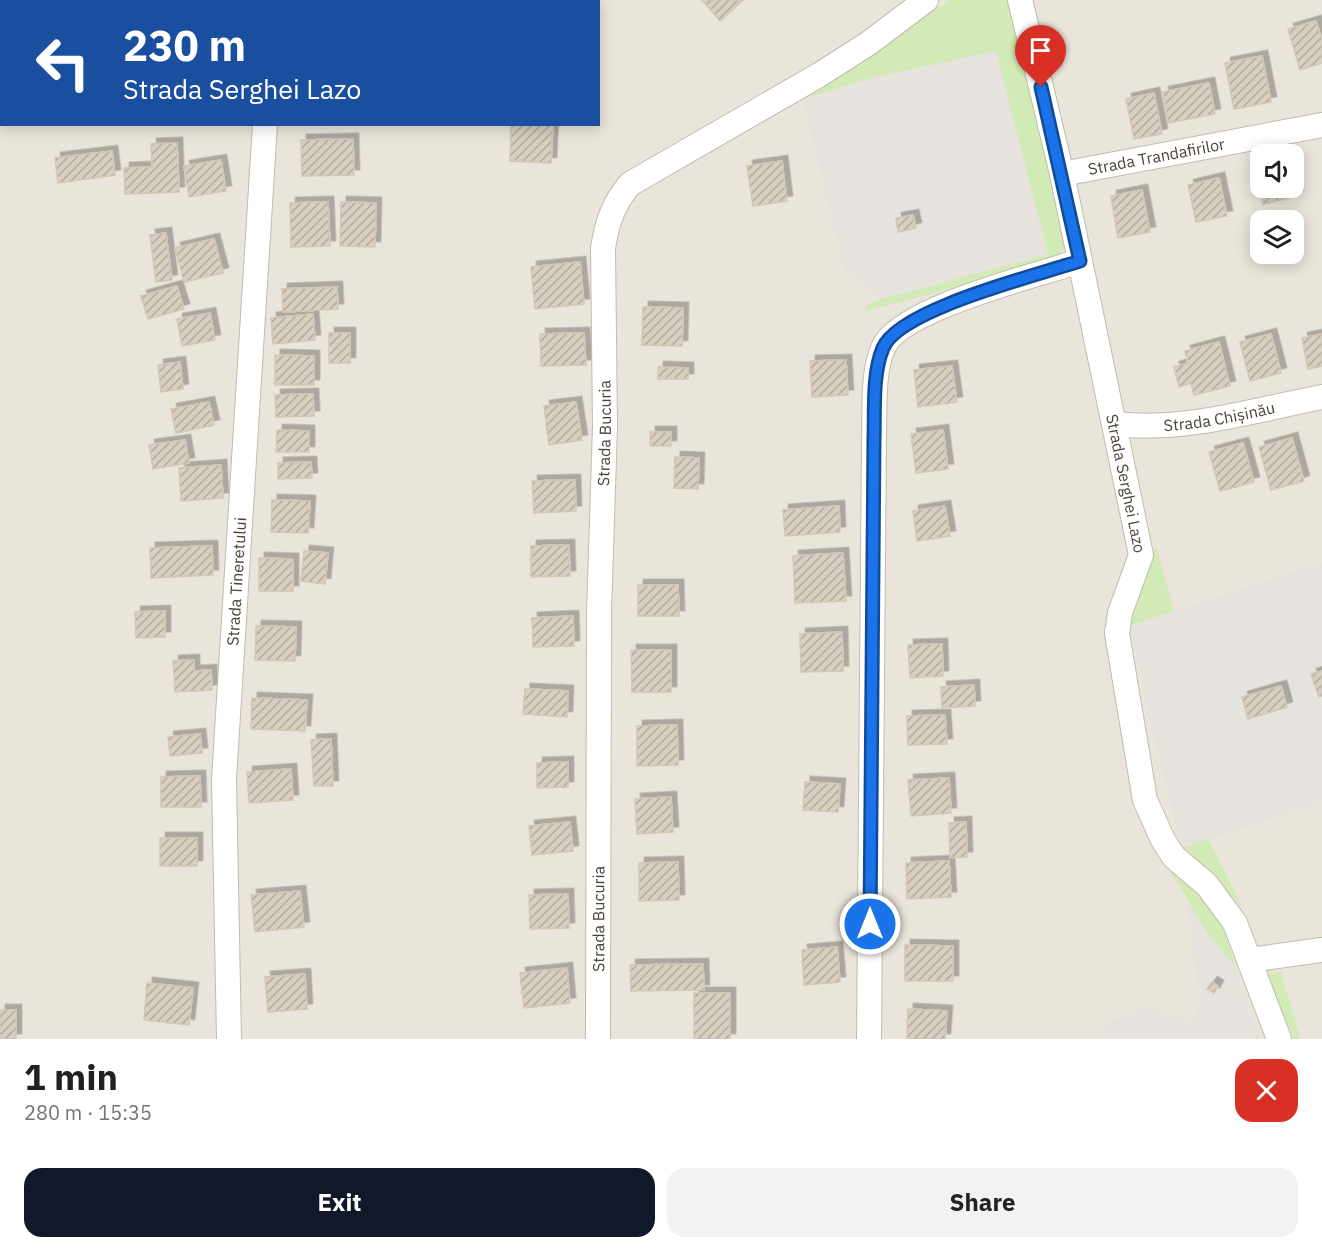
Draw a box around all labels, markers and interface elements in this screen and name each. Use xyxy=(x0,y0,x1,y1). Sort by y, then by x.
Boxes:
text: 230 m xyxy=(123,18,246,73)
icon: left xyxy=(24,24,102,102)
pin xyxy=(1015,25,1066,87)
icon: arrive xyxy=(1024,34,1057,67)
text: Strada Serghei Lazo xyxy=(123,71,361,106)
street label: Strada Trandafirilor xyxy=(1086,134,1227,179)
map controls xyxy=(1250,144,1304,264)
button: sound xyxy=(1250,144,1304,198)
button: layers xyxy=(1250,210,1304,264)
street label: Strada Bucuria xyxy=(593,380,615,486)
street label: Strada Chișinău xyxy=(1163,397,1277,435)
street label: Strada Serghei Lazo xyxy=(1102,412,1150,555)
street label: Strada Tineretului xyxy=(222,517,250,646)
street label: Strada Bucuria xyxy=(588,866,608,972)
position arrow xyxy=(838,892,902,956)
text: 1 min xyxy=(24,1053,118,1100)
button: close xyxy=(1235,1059,1298,1122)
text: 280 m · 15:35 xyxy=(24,1099,152,1126)
button: Exit xyxy=(24,1168,655,1237)
button: Share xyxy=(667,1168,1298,1237)

